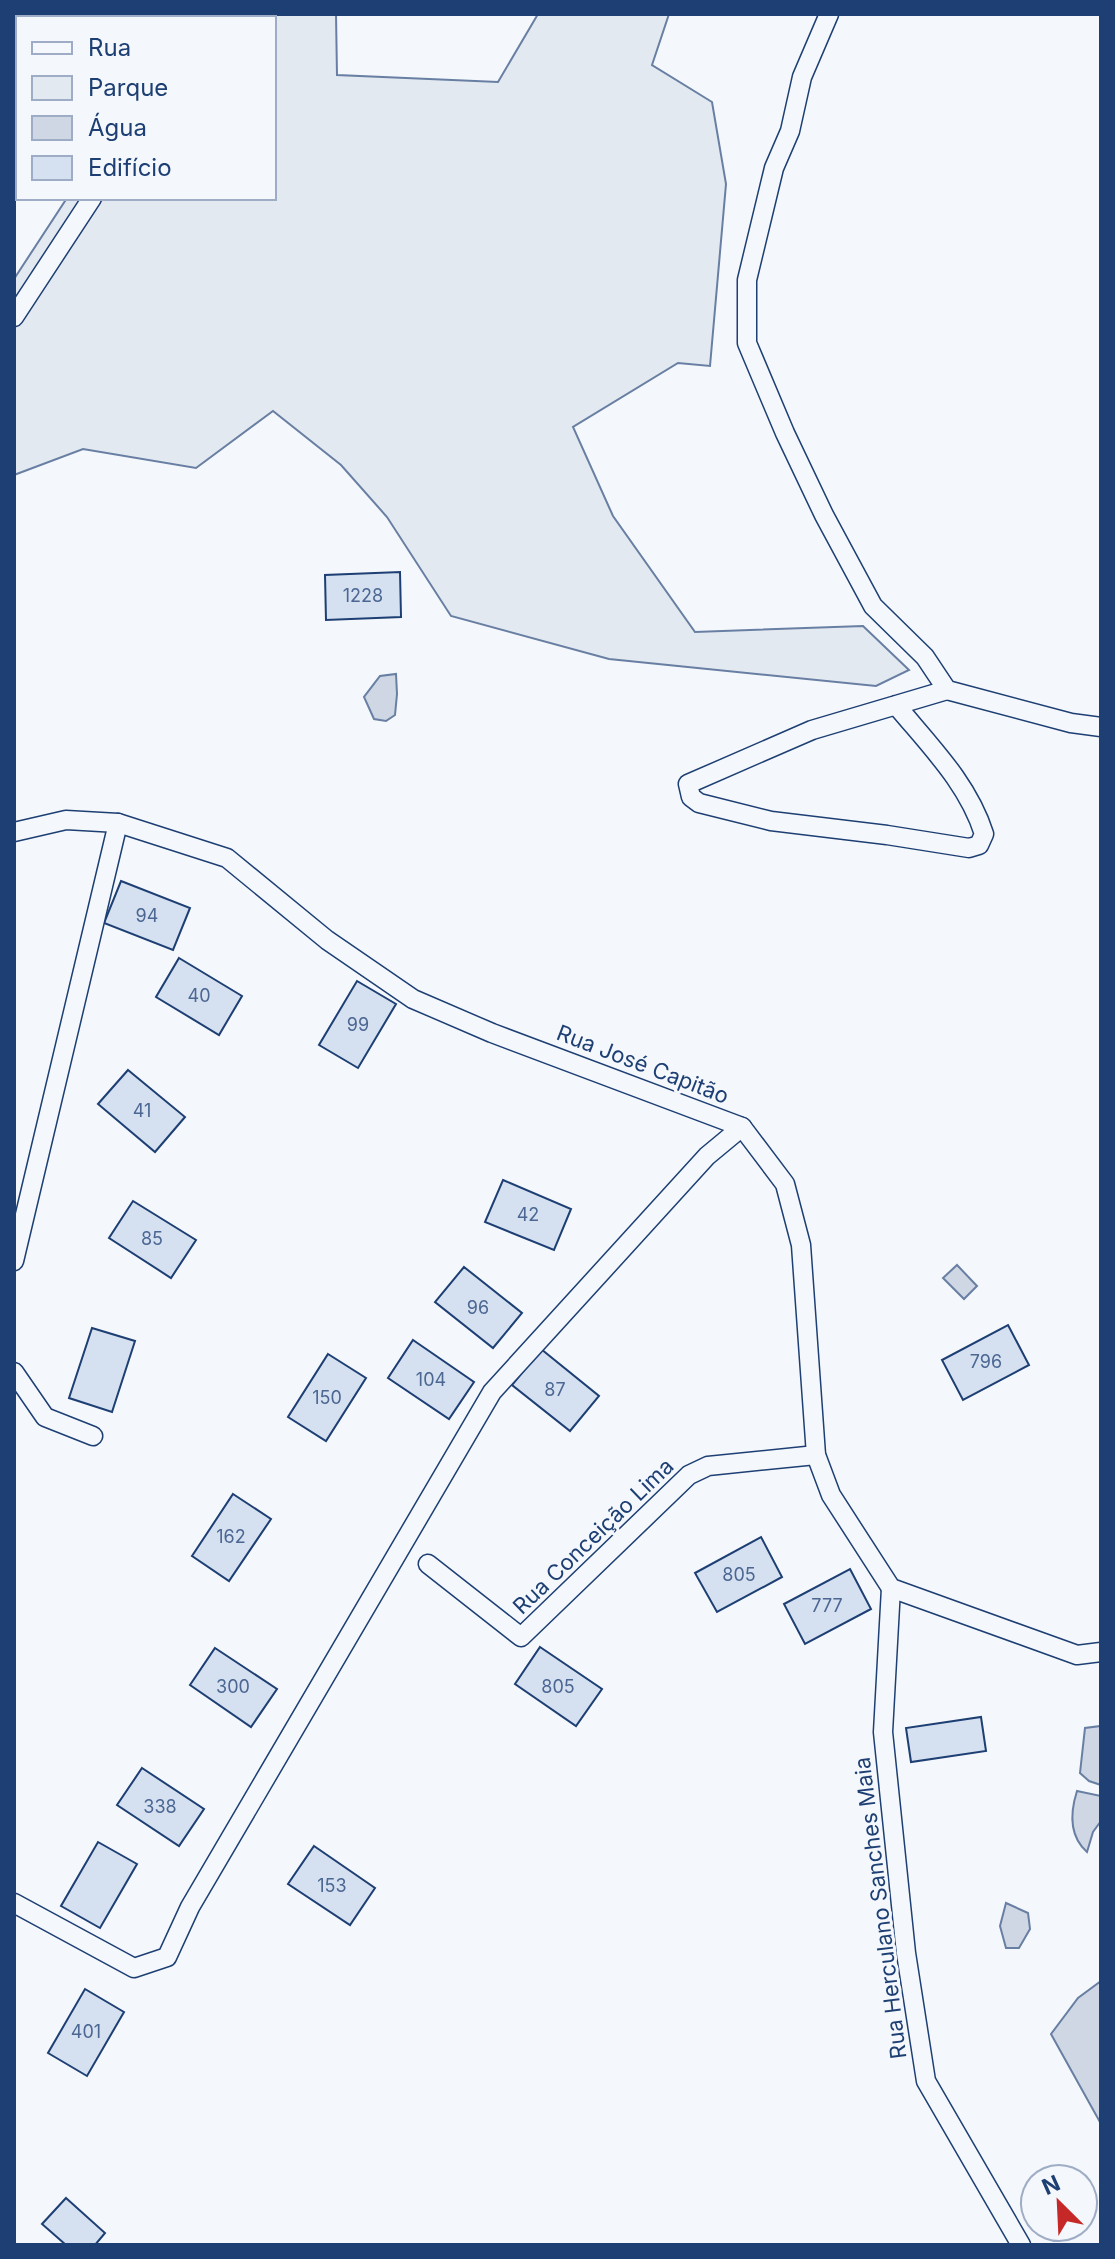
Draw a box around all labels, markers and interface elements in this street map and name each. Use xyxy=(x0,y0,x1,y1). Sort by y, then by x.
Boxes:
legend xyxy=(16,16,276,200)
text: Rua xyxy=(88,33,131,62)
text: Parque xyxy=(88,73,168,102)
text: Água xyxy=(88,112,147,142)
text: Edifício xyxy=(88,153,172,182)
house number: 1228 xyxy=(343,585,383,606)
house number: 94 xyxy=(136,905,158,926)
house number: 40 xyxy=(188,985,210,1006)
house number: 99 xyxy=(347,1014,369,1035)
street label: Rua José Capitão xyxy=(553,1019,733,1109)
house number: 41 xyxy=(133,1100,151,1121)
house number: 42 xyxy=(517,1204,539,1225)
house number: 85 xyxy=(141,1228,163,1249)
house number: 96 xyxy=(467,1297,489,1318)
house number: 796 xyxy=(970,1351,1002,1372)
house number: 104 xyxy=(416,1369,446,1390)
house number: 87 xyxy=(544,1379,566,1400)
house number: 150 xyxy=(312,1387,342,1408)
street label: Rua Conceição Lima xyxy=(508,1453,678,1619)
house number: 162 xyxy=(216,1526,246,1547)
house number: 805 xyxy=(722,1564,756,1585)
house number: 777 xyxy=(811,1595,843,1616)
house number: 300 xyxy=(216,1676,250,1697)
house number: 805 xyxy=(541,1676,575,1697)
street label: Rua Herculano Sanches Maia xyxy=(849,1756,911,2060)
house number: 338 xyxy=(143,1796,177,1817)
house number: 153 xyxy=(317,1875,347,1896)
house number: 401 xyxy=(71,2021,101,2042)
north arrow xyxy=(1019,2163,1099,2243)
text: N xyxy=(1038,2169,1064,2200)

